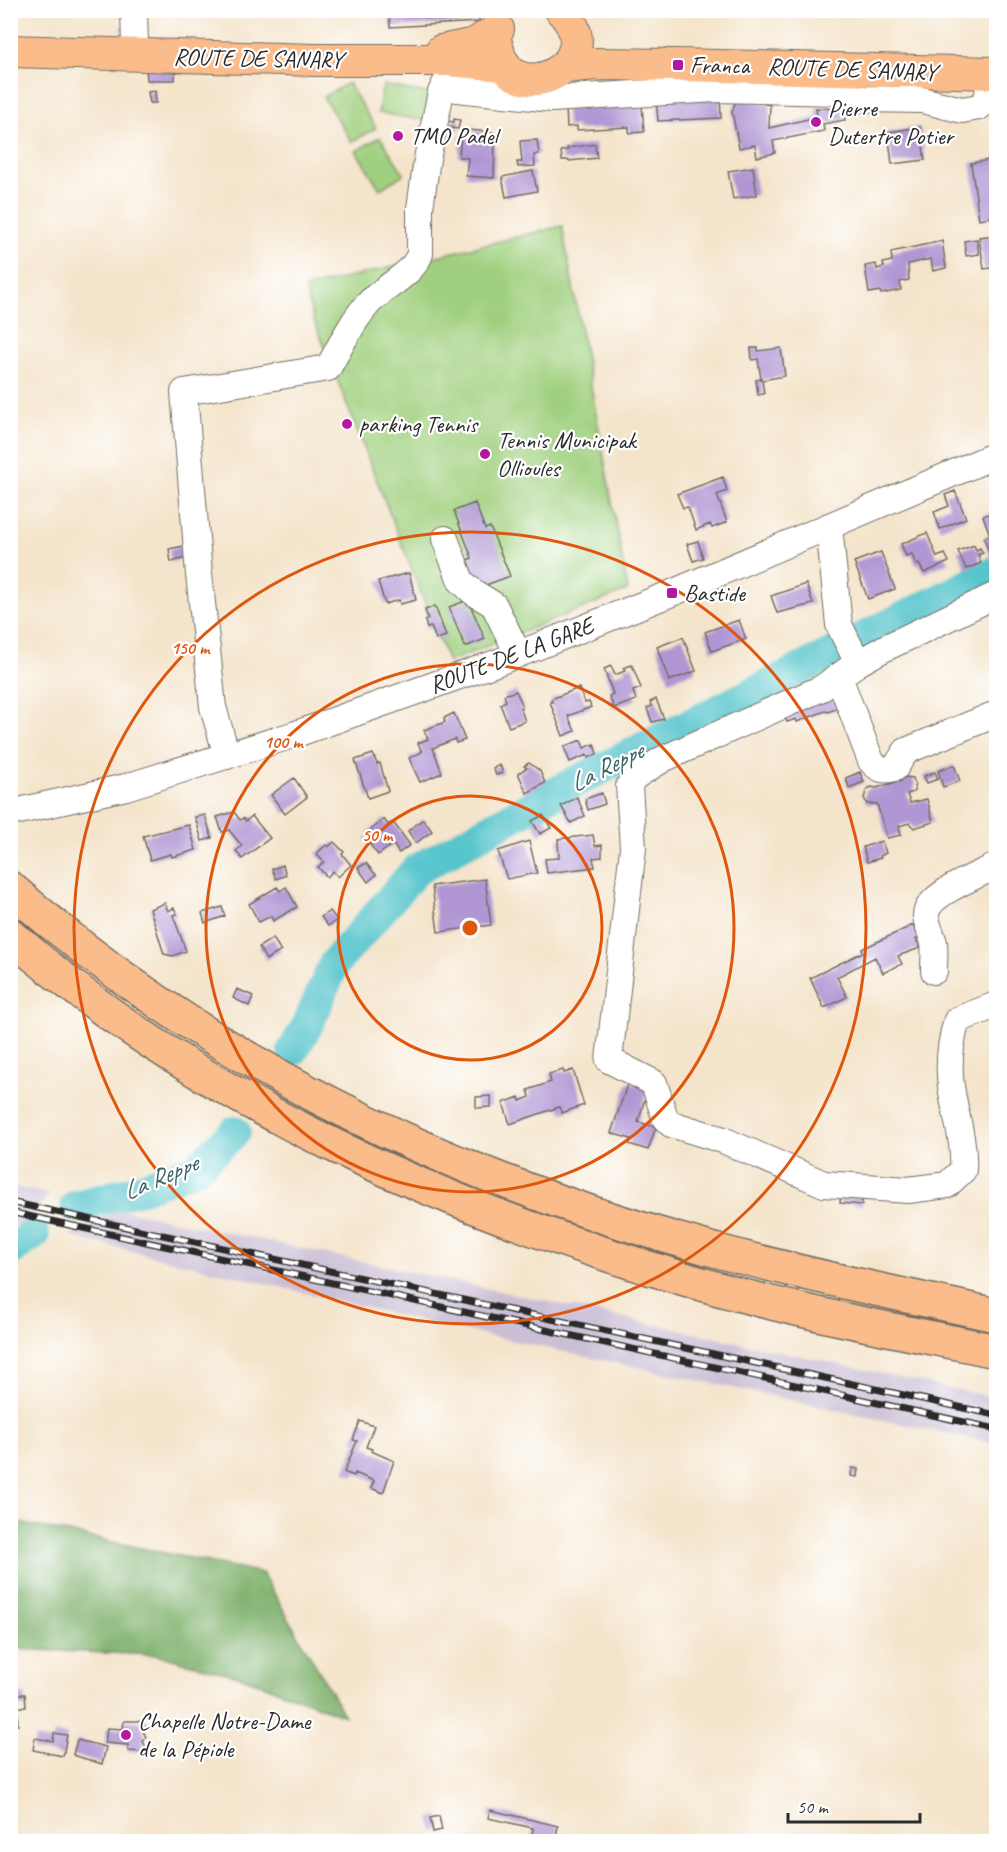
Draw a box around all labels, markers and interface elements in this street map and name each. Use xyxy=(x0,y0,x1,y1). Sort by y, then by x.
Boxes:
street label: ROUTE DE SANARY xyxy=(173,42,348,75)
place label: Franca xyxy=(690,50,750,80)
street label: ROUTE DE SANARY xyxy=(767,51,942,87)
marker: Franca xyxy=(671,58,685,72)
place label: Pierre Dutertre Potier xyxy=(828,93,955,151)
marker: Pierre Dutertre Potier xyxy=(809,115,823,129)
place label: TMO Padel xyxy=(410,121,501,151)
marker: TMO Padel xyxy=(391,129,405,143)
place label: parking Tennis xyxy=(359,409,479,439)
marker: parking Tennis xyxy=(340,417,354,431)
place label: Tennis Municipak Ollioules xyxy=(497,425,638,483)
marker: Tennis Municipak Ollioules xyxy=(478,447,492,461)
place label: Bastide xyxy=(684,578,747,608)
marker: Bastide xyxy=(665,586,679,600)
street label: ROUTE DE LA GARE xyxy=(425,609,600,700)
text: 150 m xyxy=(171,637,211,659)
text: 100 m xyxy=(264,731,304,753)
water label: La Reppe xyxy=(564,733,652,799)
text: 50 m xyxy=(362,824,394,846)
centre of rings xyxy=(460,918,480,938)
water label: La Reppe xyxy=(118,1145,206,1207)
place label: Chapelle Notre-Dame de la Pépiole xyxy=(138,1706,312,1764)
marker: Chapelle Notre-Dame de la Pépiole xyxy=(119,1728,133,1742)
scale bar xyxy=(788,1786,920,1824)
text: 50 m xyxy=(797,1796,830,1818)

